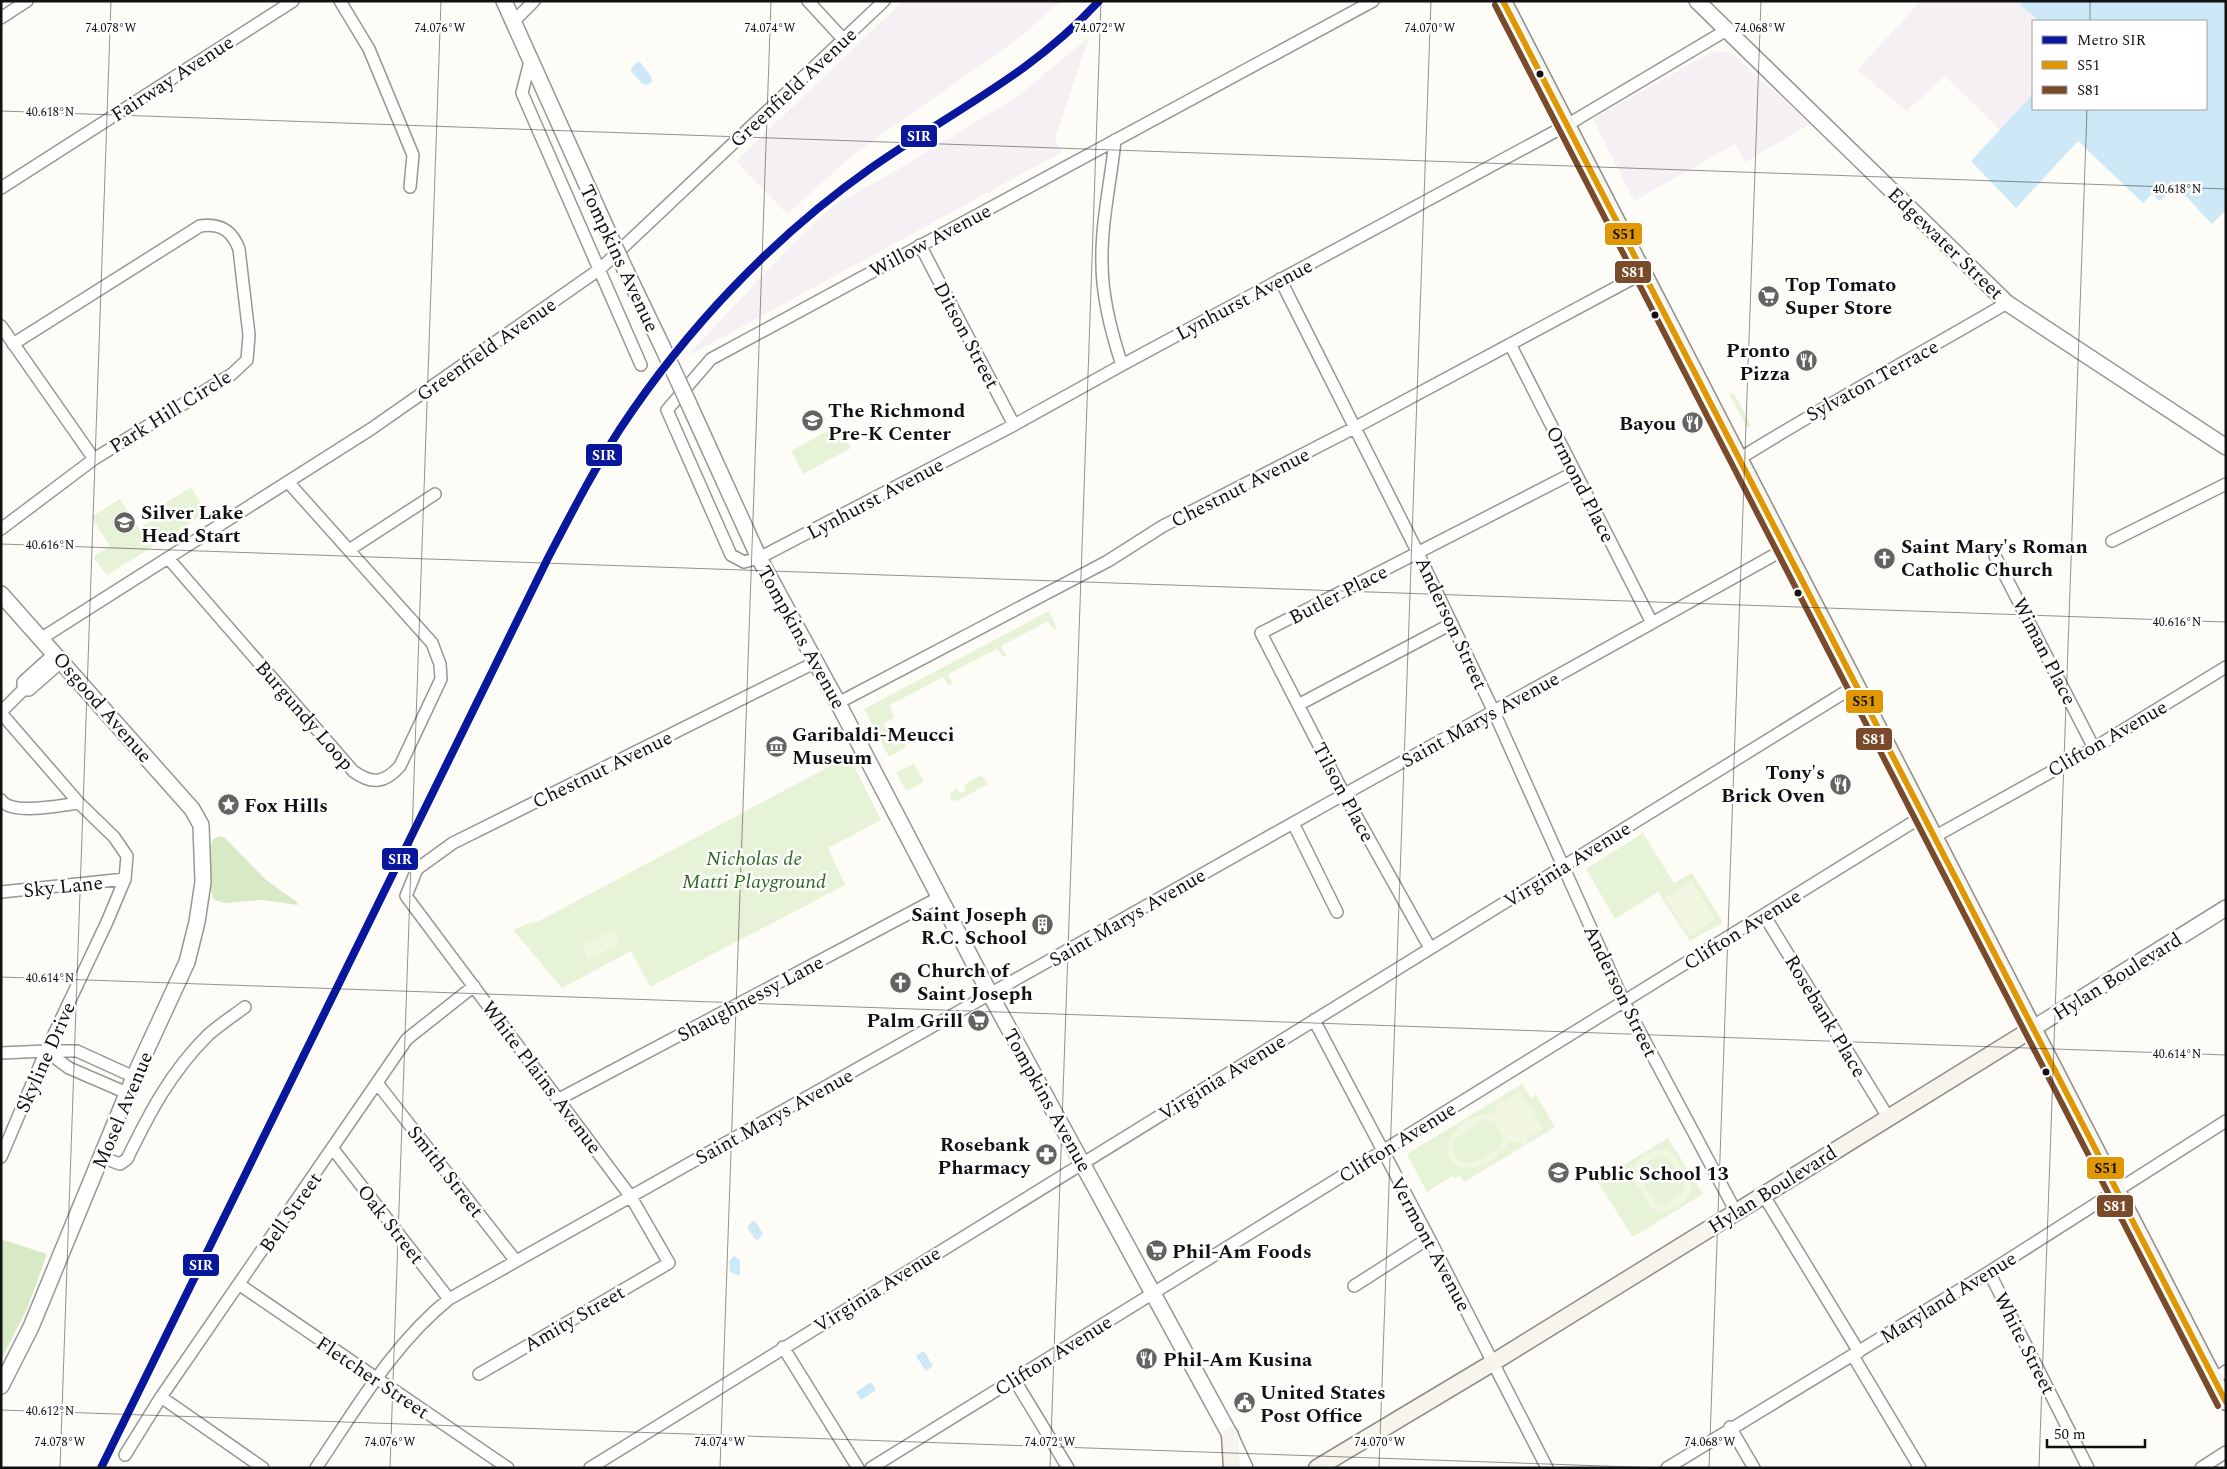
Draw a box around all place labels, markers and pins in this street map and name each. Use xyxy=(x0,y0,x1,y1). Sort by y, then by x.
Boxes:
unlabelled marker xyxy=(1535,69,1545,79)
place label: Top Tomato Super Store xyxy=(1785,270,1896,323)
supermarket icon: Top Tomato Super Store xyxy=(1757,284,1781,308)
unlabelled marker xyxy=(1650,310,1660,320)
place label: Pronto Pizza xyxy=(1726,336,1791,389)
restaurant icon: Pronto Pizza xyxy=(1794,349,1818,373)
place label: The Richmond Pre-K Center xyxy=(828,396,966,449)
school or university icon: The Richmond Pre-K Center xyxy=(800,409,824,433)
place label: Bayou xyxy=(1619,409,1676,439)
restaurant icon: Bayou xyxy=(1680,411,1704,435)
place label: Silver Lake Head Start xyxy=(141,498,243,551)
school or university icon: Silver Lake Head Start xyxy=(113,511,137,535)
place label: Saint Mary's Roman Catholic Church xyxy=(1901,532,2088,585)
church icon: Saint Mary's Roman Catholic Church xyxy=(1873,546,1897,570)
unlabelled marker xyxy=(1793,588,1803,598)
place label: Garibaldi-Meucci Museum xyxy=(792,720,954,773)
museum icon: Garibaldi-Meucci Museum xyxy=(764,734,788,758)
place label: Tony's Brick Oven xyxy=(1721,758,1825,811)
restaurant icon: Tony's Brick Oven xyxy=(1829,772,1853,796)
place label: Fox Hills xyxy=(244,791,328,821)
place icon: Fox Hills xyxy=(216,793,240,817)
place label: Saint Joseph R.C. School xyxy=(911,900,1027,953)
building icon: Saint Joseph R.C. School xyxy=(1031,913,1055,937)
place label: Church of Saint Joseph xyxy=(917,956,1033,1009)
church icon: Church of Saint Joseph xyxy=(889,970,913,994)
place label: Palm Grill xyxy=(866,1006,963,1036)
supermarket icon: Palm Grill xyxy=(967,1008,991,1032)
unlabelled marker xyxy=(2041,1067,2051,1077)
place label: Rosebank Pharmacy xyxy=(937,1130,1031,1183)
pharmacy icon: Rosebank Pharmacy xyxy=(1034,1143,1058,1167)
place label: Public School 13 xyxy=(1574,1159,1729,1189)
school or university icon: Public School 13 xyxy=(1546,1161,1570,1185)
place label: Phil-Am Foods xyxy=(1172,1237,1312,1267)
supermarket icon: Phil-Am Foods xyxy=(1144,1239,1168,1263)
place label: Phil-Am Kusina xyxy=(1163,1345,1313,1375)
restaurant icon: Phil-Am Kusina xyxy=(1135,1347,1159,1371)
place label: United States Post Office xyxy=(1260,1378,1386,1431)
public building icon: United States Post Office xyxy=(1232,1391,1256,1415)

